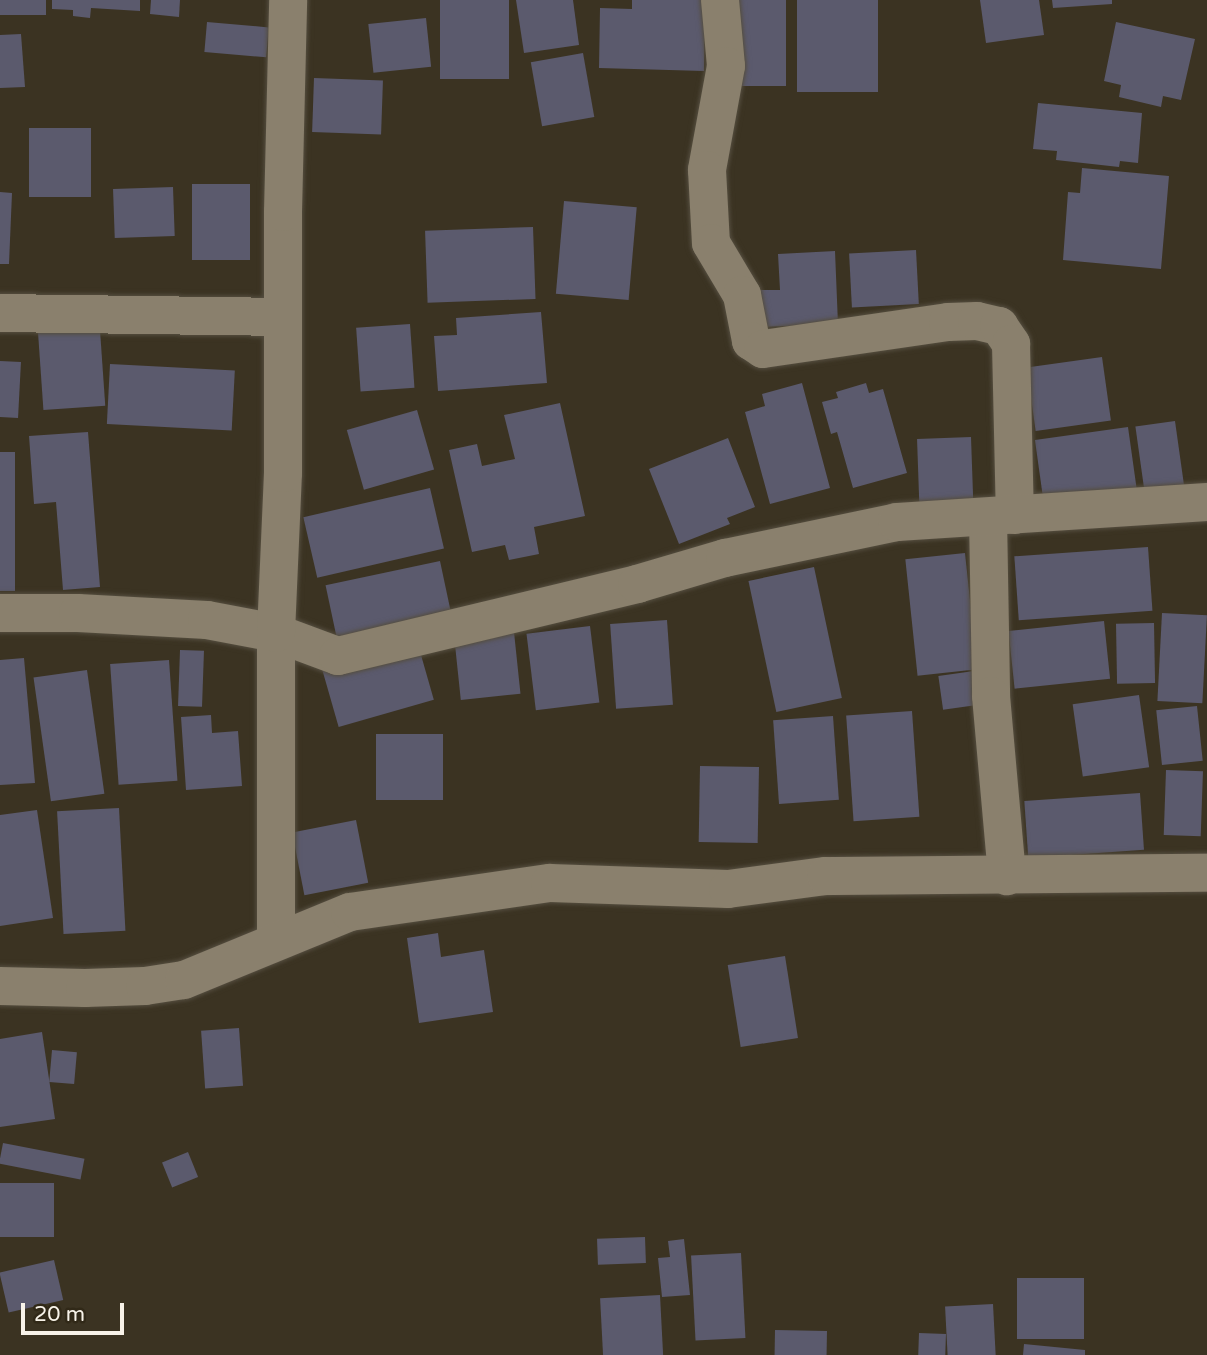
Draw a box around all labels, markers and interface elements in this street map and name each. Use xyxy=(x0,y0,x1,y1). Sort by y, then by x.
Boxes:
scale bar xyxy=(24,1288,128,1332)
text: 20 m xyxy=(34,1302,85,1327)

